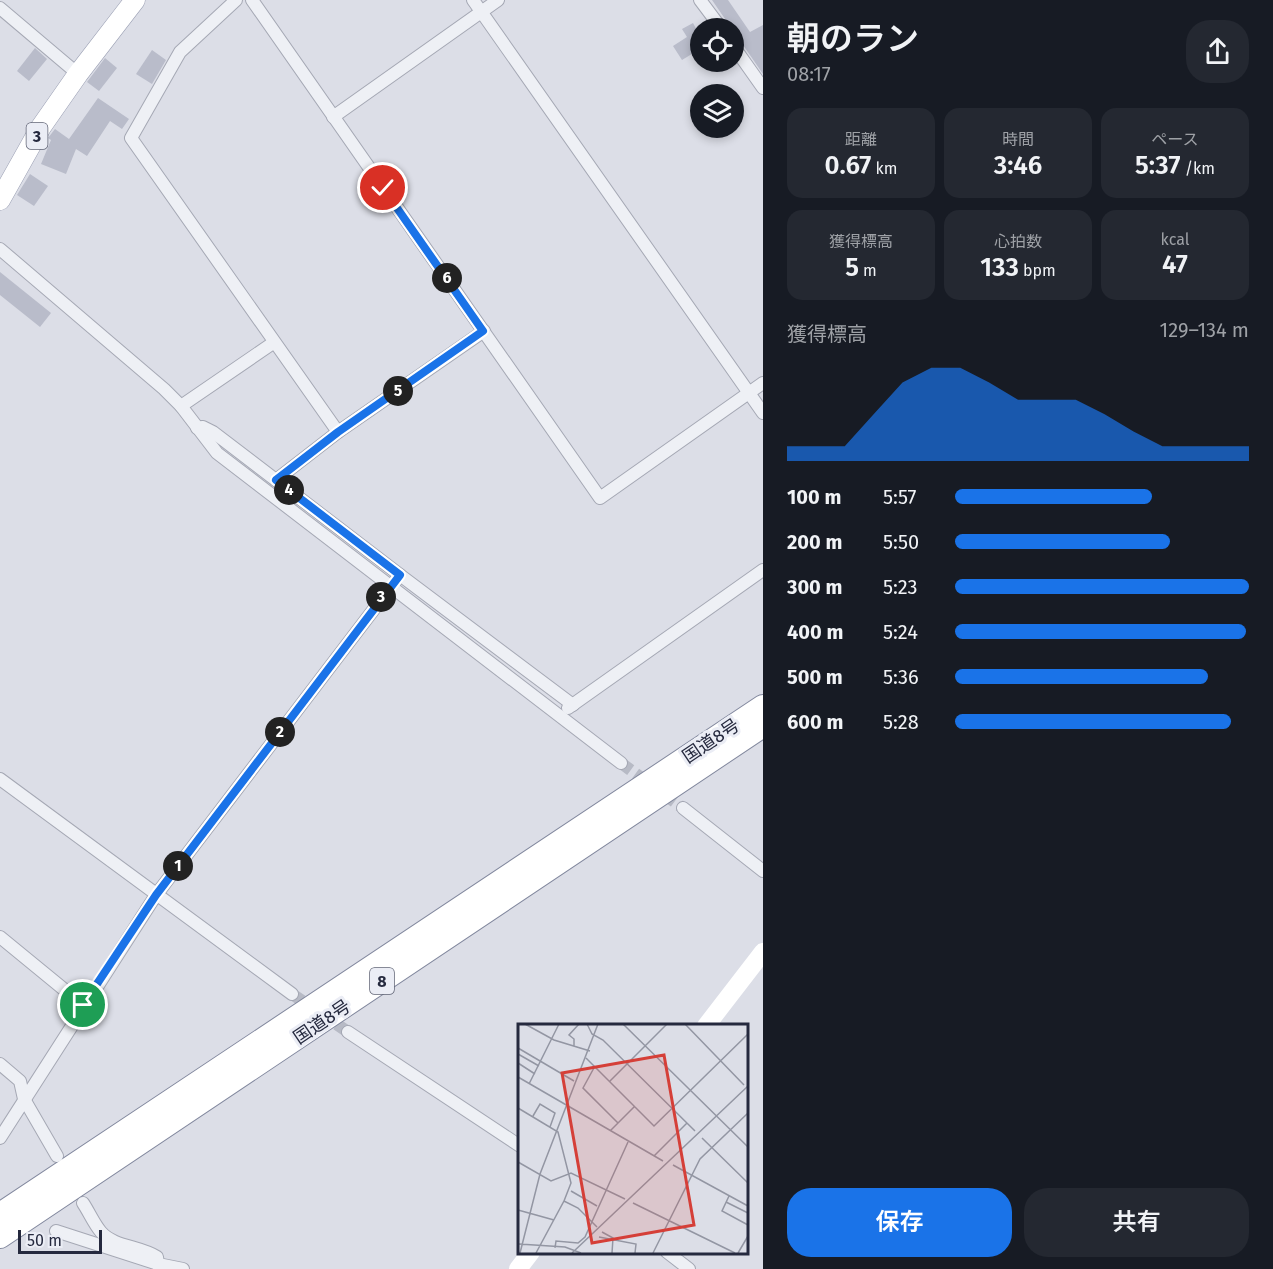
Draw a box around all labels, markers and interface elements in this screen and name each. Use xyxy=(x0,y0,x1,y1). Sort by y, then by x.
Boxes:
map controls xyxy=(690,18,744,138)
button: locate xyxy=(690,18,744,72)
text: 朝のラン xyxy=(787,19,919,59)
button: share xyxy=(1186,20,1249,83)
text: 08:17 xyxy=(787,62,831,86)
button: layers xyxy=(690,84,744,138)
road number: 3 xyxy=(26,123,48,149)
text: 距離 xyxy=(845,130,877,149)
text: 時間 xyxy=(1002,130,1034,149)
text: ペース xyxy=(1151,130,1199,149)
text: 0.67 xyxy=(824,150,871,181)
text: 3:46 xyxy=(994,150,1042,181)
text: 5:37 xyxy=(1135,150,1181,181)
text: km xyxy=(871,159,898,178)
text: /km xyxy=(1181,159,1215,178)
pin xyxy=(357,162,408,213)
icon: check xyxy=(366,171,399,204)
text: kcal xyxy=(1161,230,1189,249)
text: 獲得標高 xyxy=(829,232,893,251)
text: 心拍数 xyxy=(994,232,1042,251)
text: 47 xyxy=(1162,249,1188,280)
text: 5 xyxy=(845,252,859,283)
text: 133 xyxy=(980,252,1019,283)
text: m xyxy=(859,261,877,280)
text: bpm xyxy=(1019,261,1056,280)
pin: 6 xyxy=(432,263,462,293)
text: 6 xyxy=(442,268,452,287)
text: 129–134 m xyxy=(1160,318,1249,342)
text: 獲得標高 xyxy=(787,322,867,346)
pin: 5 xyxy=(383,376,413,406)
text: 5 xyxy=(394,381,402,400)
pin: 4 xyxy=(274,475,304,505)
text: 4 xyxy=(284,480,294,499)
text: 100 m xyxy=(787,485,841,509)
text: 5:57 xyxy=(883,485,916,509)
text: 200 m xyxy=(787,530,842,554)
text: 5:50 xyxy=(883,530,919,554)
text: 300 m xyxy=(787,575,842,599)
text: 5:23 xyxy=(883,575,918,599)
pin: 3 xyxy=(366,582,396,612)
text: 3 xyxy=(377,587,385,606)
text: 400 m xyxy=(787,620,843,644)
text: 5:24 xyxy=(883,620,918,644)
text: 500 m xyxy=(787,665,843,689)
text: 5:36 xyxy=(883,665,919,689)
text: 600 m xyxy=(787,710,843,734)
text: 5:28 xyxy=(883,710,919,734)
street label: 国道8号 xyxy=(678,714,744,768)
pin: 2 xyxy=(265,717,295,747)
text: 2 xyxy=(276,722,284,741)
pin: 1 xyxy=(163,851,193,881)
text: 1 xyxy=(174,856,182,875)
road number: 8 xyxy=(370,968,394,994)
pin xyxy=(57,979,108,1030)
icon: arrive xyxy=(66,988,99,1021)
street label: 国道8号 xyxy=(289,995,355,1049)
inset map xyxy=(518,1024,748,1254)
button: 保存 xyxy=(787,1188,1012,1257)
button: 共有 xyxy=(1024,1188,1249,1257)
scale bar xyxy=(18,1227,102,1254)
text: 50 m xyxy=(27,1231,62,1250)

